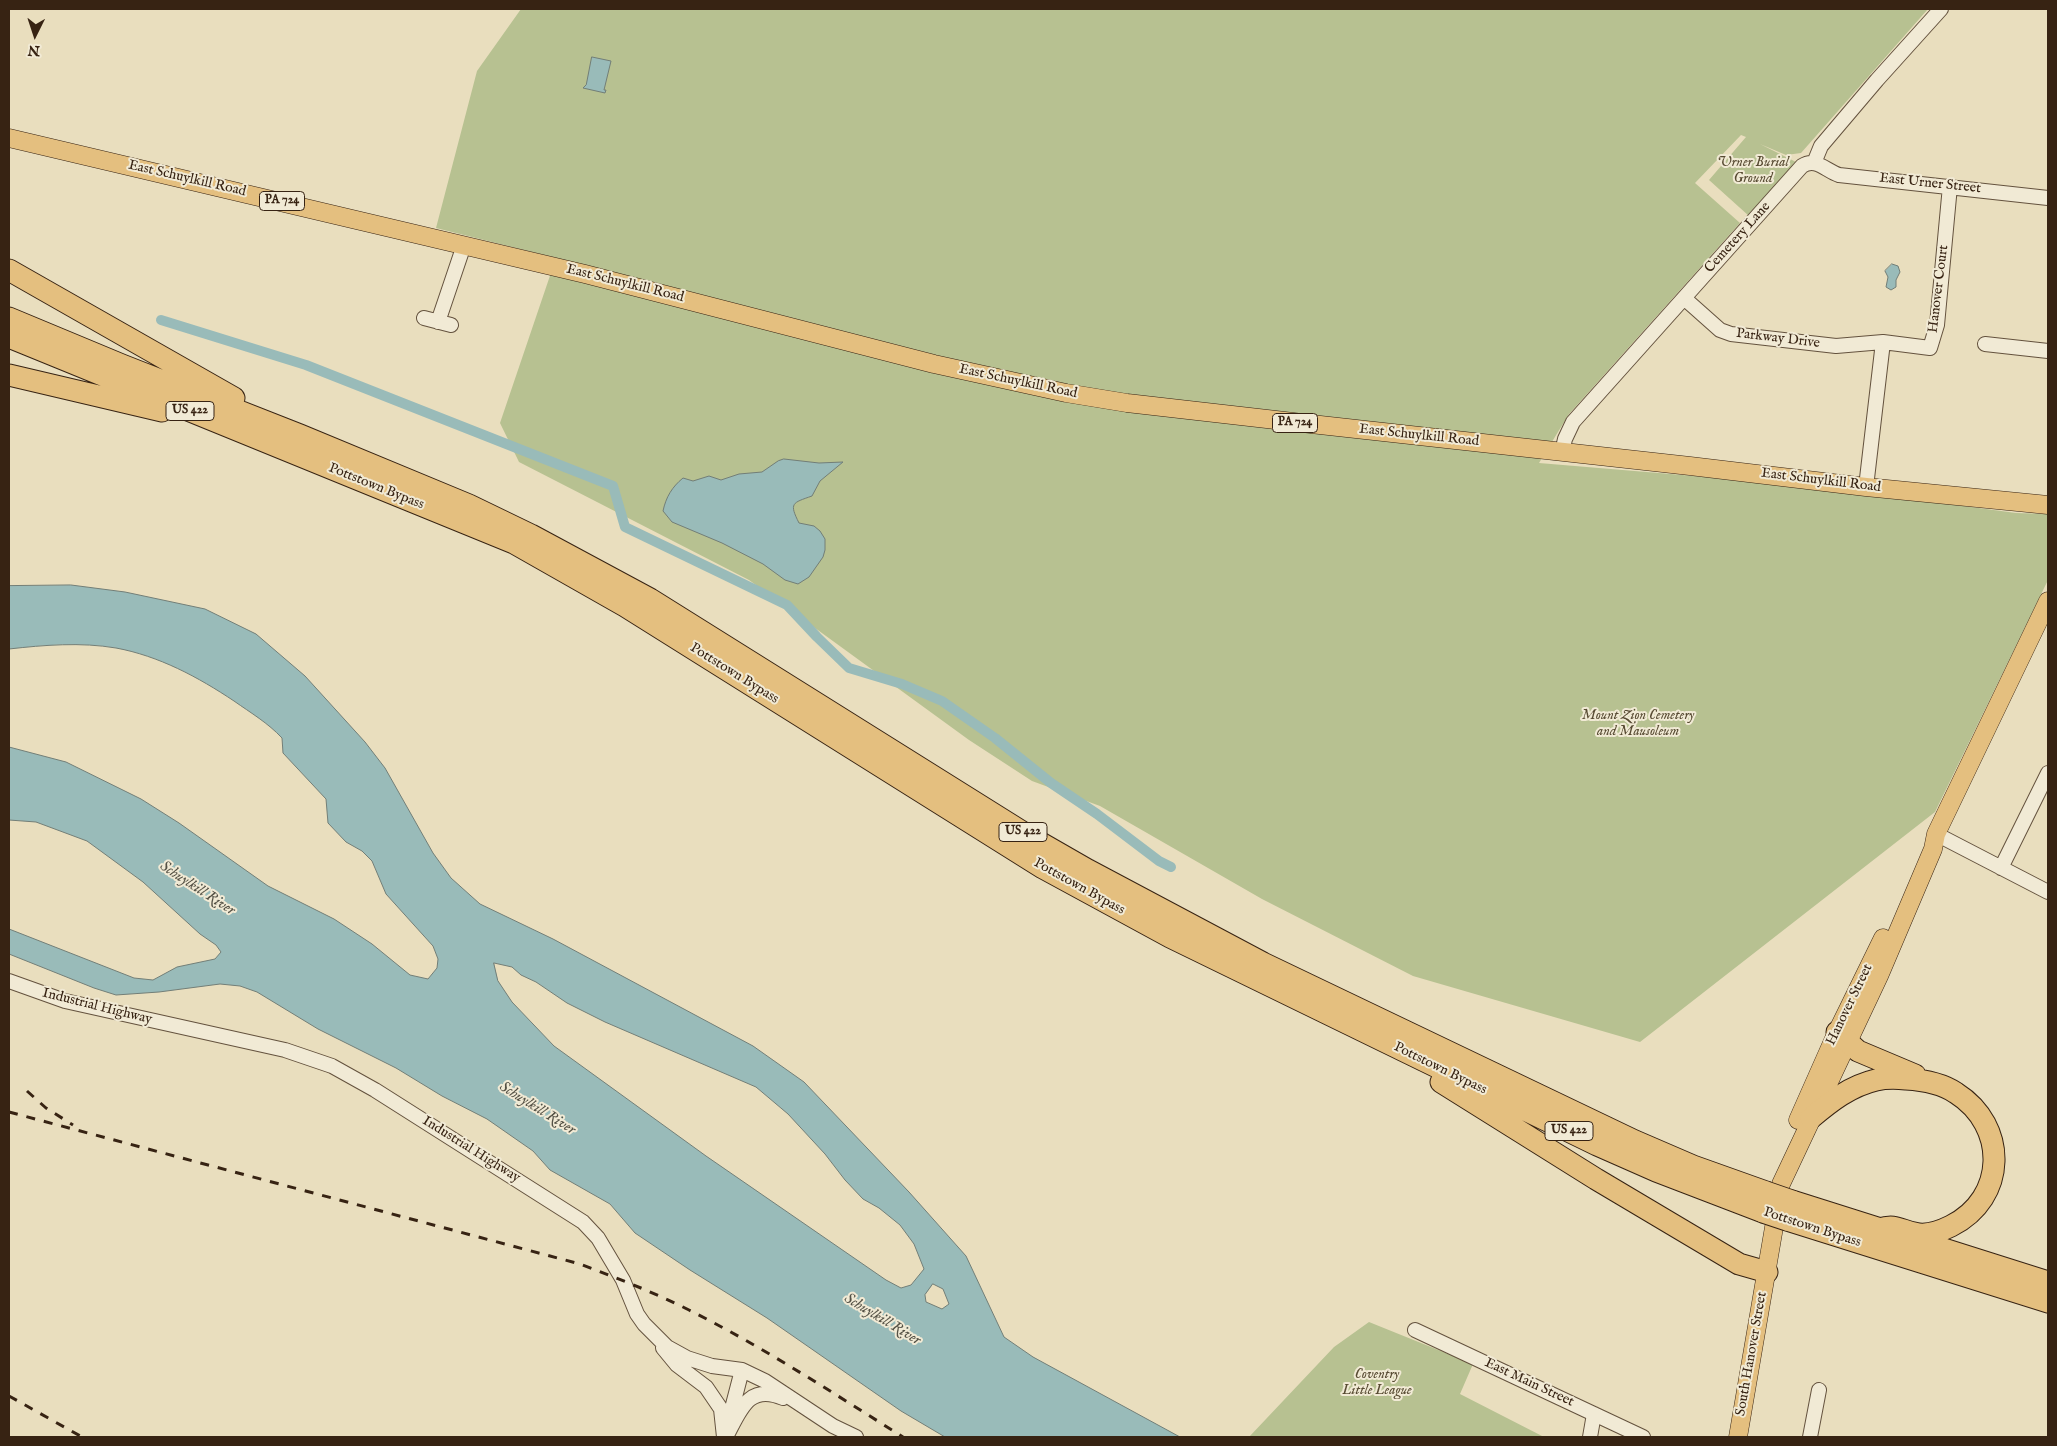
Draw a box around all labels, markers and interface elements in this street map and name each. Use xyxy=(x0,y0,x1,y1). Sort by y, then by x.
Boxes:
north arrow xyxy=(10,10,60,60)
text: N xyxy=(27,41,41,59)
park label: Urner Burial Ground xyxy=(1717,155,1789,188)
street label: East Schuylkill Road xyxy=(126,157,248,201)
street label: East Urner Street xyxy=(1878,170,1982,198)
road number: PA 724 xyxy=(260,192,304,210)
street label: Cemetery Lane xyxy=(1702,199,1774,277)
street label: Hanover Court xyxy=(1925,244,1953,334)
street label: East Schuylkill Road xyxy=(564,261,686,307)
street label: Parkway Drive xyxy=(1735,326,1821,352)
street label: East Schuylkill Road xyxy=(957,361,1079,403)
road number: US 422 xyxy=(166,402,214,421)
road number: PA 724 xyxy=(1272,413,1318,432)
street label: East Schuylkill Road xyxy=(1358,421,1480,451)
street label: Pottstown Bypass xyxy=(326,460,426,514)
street label: East Schuylkill Road xyxy=(1760,465,1882,497)
street label: Pottstown Bypass xyxy=(687,640,781,708)
park label: Mount Zion Cemetery and Mausoleum xyxy=(1582,708,1694,740)
road number: US 422 xyxy=(999,822,1047,842)
street label: Pottstown Bypass xyxy=(1031,855,1127,919)
water label: Schuylkill River xyxy=(156,858,238,920)
street label: Hanover Street xyxy=(1823,962,1877,1048)
street label: Industrial Highway xyxy=(40,985,154,1029)
street label: Pottstown Bypass xyxy=(1391,1039,1489,1099)
water label: Schuylkill River xyxy=(496,1079,578,1139)
street label: Industrial Highway xyxy=(419,1113,523,1187)
road number: US 422 xyxy=(1545,1122,1593,1140)
street label: Pottstown Bypass xyxy=(1761,1204,1863,1252)
water label: Schuylkill River xyxy=(840,1290,924,1350)
street label: South Hanover Street xyxy=(1733,1291,1771,1417)
street label: East Main Street xyxy=(1482,1355,1576,1411)
park label: Coventry Little League xyxy=(1342,1367,1412,1400)

